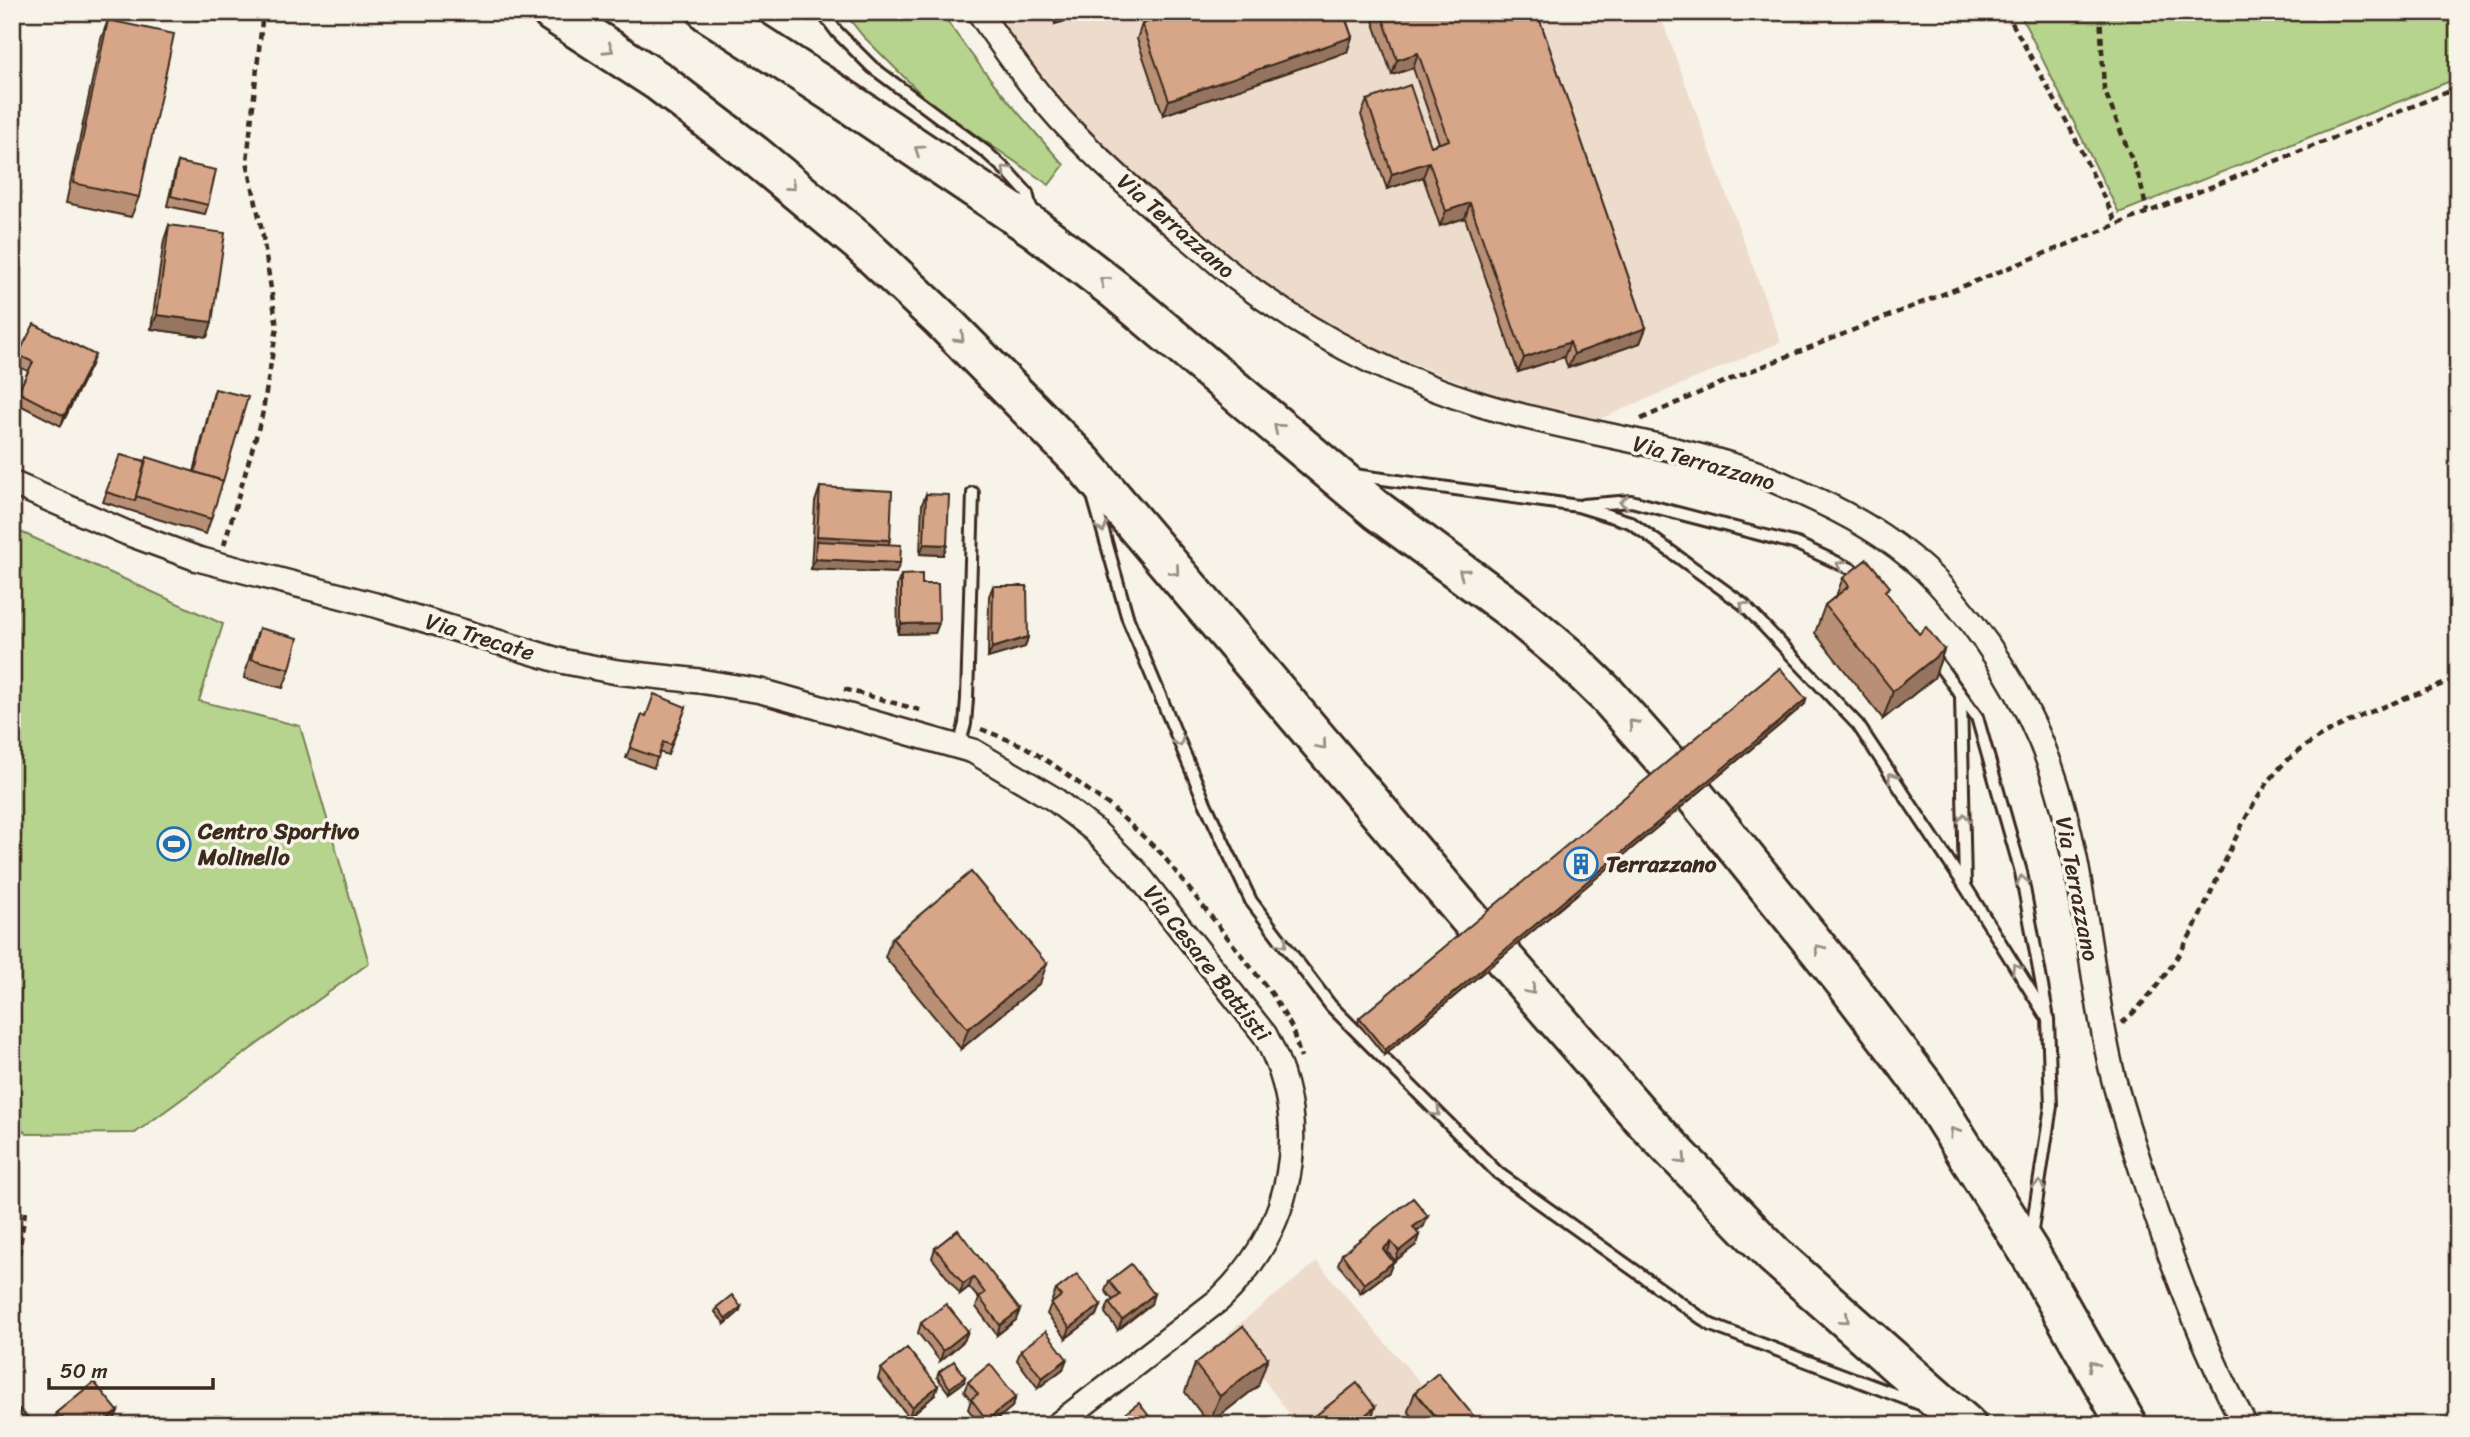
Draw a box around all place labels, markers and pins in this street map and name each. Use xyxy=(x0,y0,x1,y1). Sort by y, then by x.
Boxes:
place label: Centro Sportivo Molinello xyxy=(197,811,359,878)
sports icon: Centro Sportivo Molinello xyxy=(155,825,193,863)
place label: Terrazzano xyxy=(1606,844,1717,885)
building icon: Terrazzano xyxy=(1562,845,1600,883)

